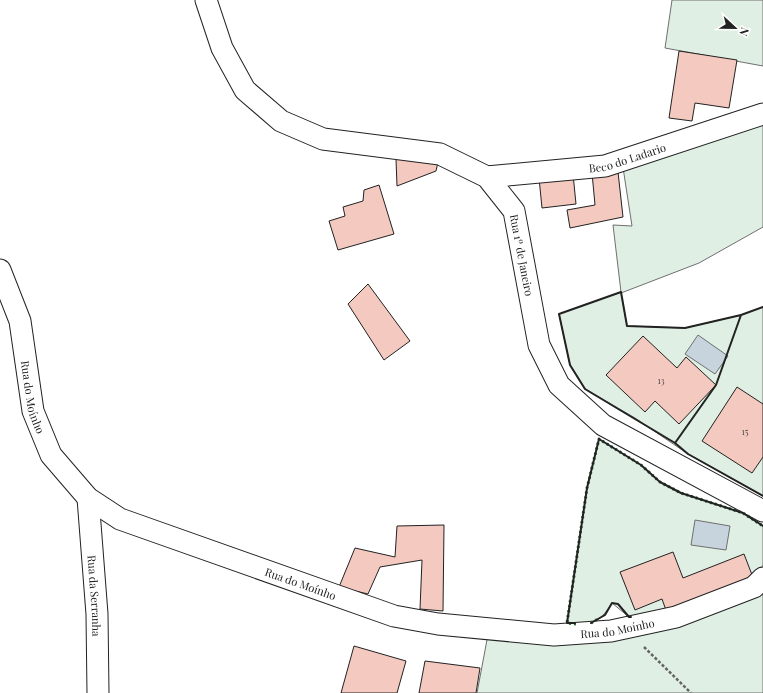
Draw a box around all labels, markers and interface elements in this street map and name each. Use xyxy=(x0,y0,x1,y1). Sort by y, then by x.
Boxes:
north arrow xyxy=(715,8,755,48)
text: N xyxy=(736,25,753,38)
street label: Beco do Ladario xyxy=(588,139,668,175)
street label: Rua 1º de Janeiro xyxy=(507,213,537,297)
street label: Rua do Moínho xyxy=(18,359,49,436)
house number: 13 xyxy=(657,374,665,386)
house number: 15 xyxy=(742,425,749,437)
street label: Rua da Serranha xyxy=(85,554,105,637)
street label: Rua do Moínho xyxy=(263,563,338,603)
street label: Rua do Moínho xyxy=(580,614,656,641)

